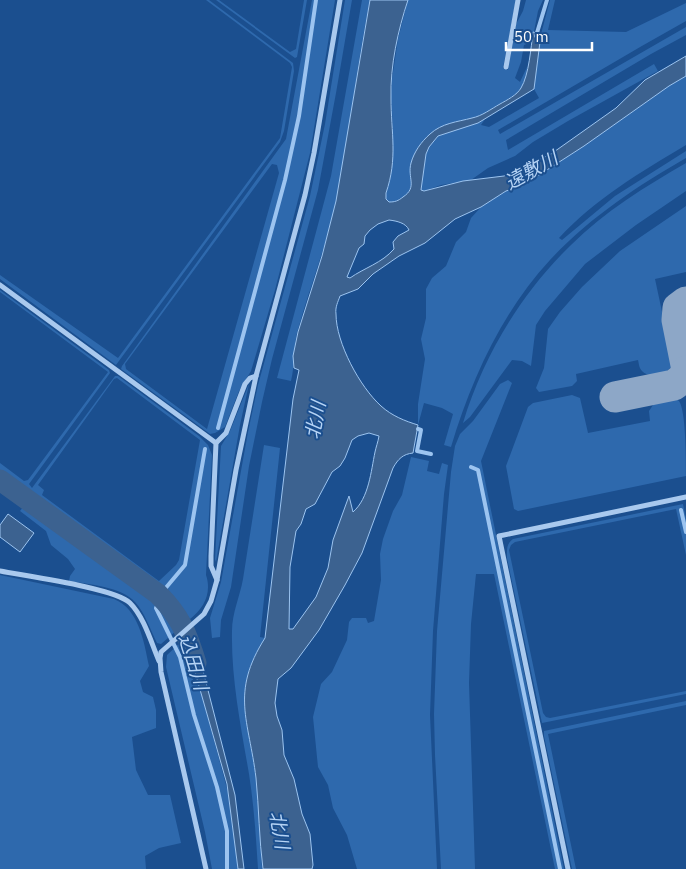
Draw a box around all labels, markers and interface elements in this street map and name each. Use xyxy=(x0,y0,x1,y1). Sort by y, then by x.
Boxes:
scale bar xyxy=(506,20,592,52)
text: 50 m xyxy=(514,27,549,46)
water label: 遠敷川 xyxy=(500,145,563,194)
water label: 北川 xyxy=(300,397,330,441)
water label: 込田川 xyxy=(174,631,214,695)
water label: 北川 xyxy=(265,809,295,853)

